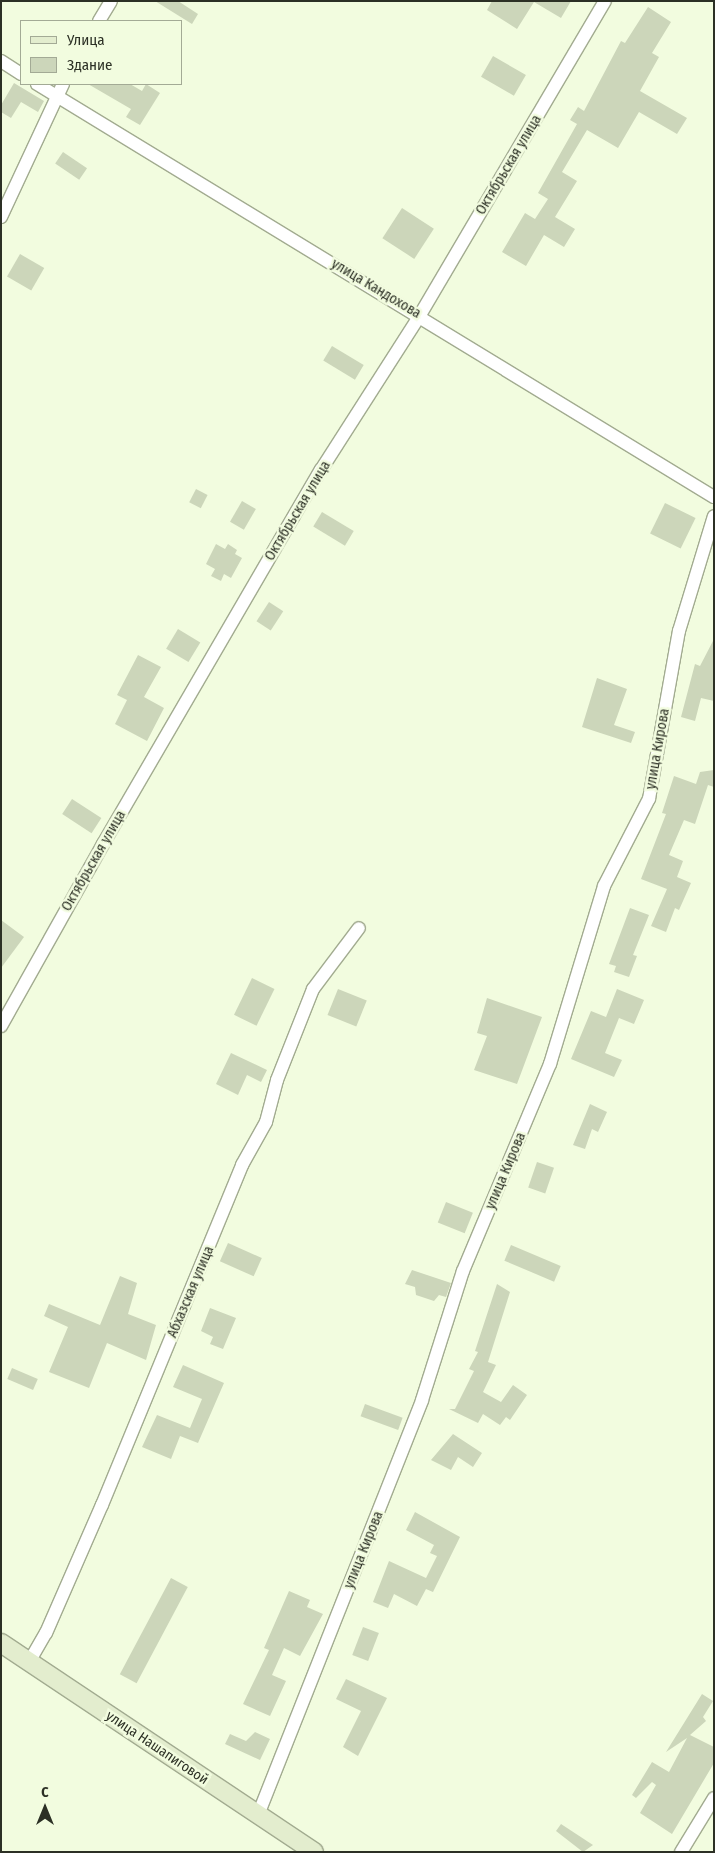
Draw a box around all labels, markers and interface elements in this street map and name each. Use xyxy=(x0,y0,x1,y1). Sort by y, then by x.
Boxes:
legend xyxy=(20,20,182,85)
text: Улица xyxy=(67,31,105,49)
text: Здание xyxy=(67,56,113,74)
street label: Октябрьская улица xyxy=(473,112,545,218)
street label: улица Кандохова xyxy=(328,256,424,322)
street label: Октябрьская улица xyxy=(262,458,334,564)
street label: улица Кирова xyxy=(643,707,673,791)
street label: Октябрьская улица xyxy=(58,808,130,914)
street label: улица Кирова xyxy=(482,1130,530,1212)
street label: Абхазская улица xyxy=(164,1244,218,1340)
street label: улица Кирова xyxy=(341,1509,387,1591)
street label: улица Нашапиговой xyxy=(103,1708,211,1788)
north arrow xyxy=(20,1783,70,1833)
text: С xyxy=(41,1784,49,1801)

